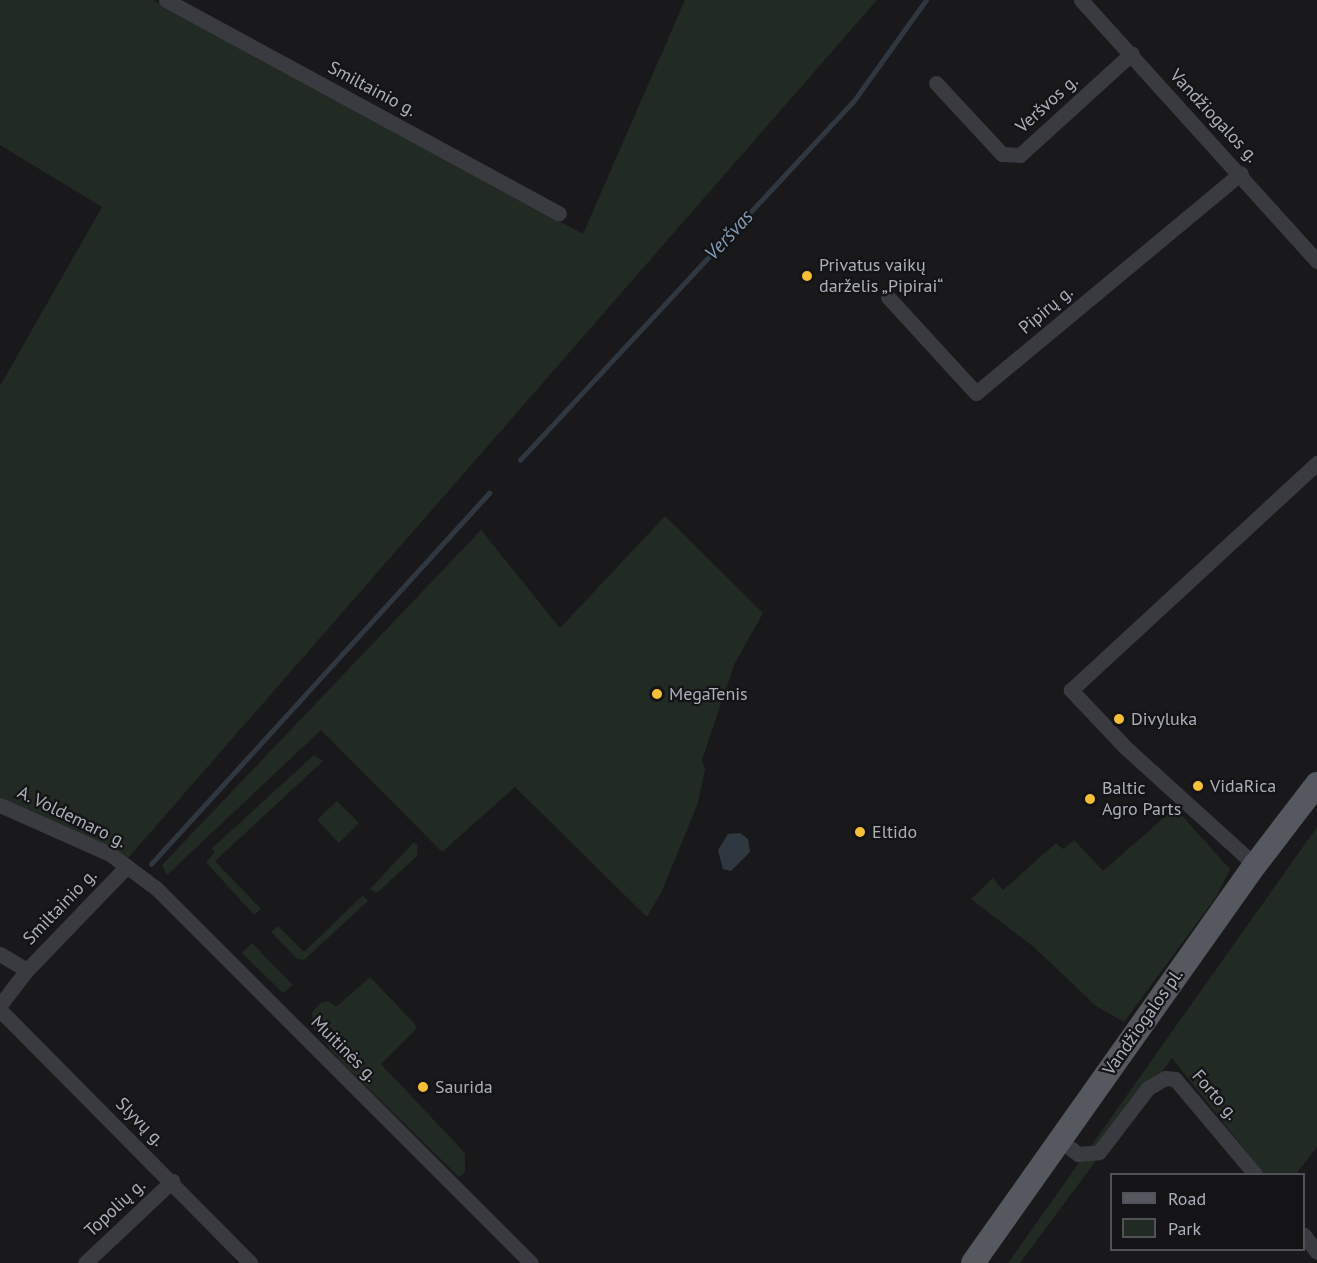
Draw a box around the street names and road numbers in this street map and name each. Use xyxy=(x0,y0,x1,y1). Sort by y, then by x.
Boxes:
street label: Smiltainio g. xyxy=(324,57,420,121)
street label: Vandžiogalos g. xyxy=(1165,65,1263,167)
street label: Veršvos g. xyxy=(1012,71,1082,137)
street label: Pipirų g. xyxy=(1015,281,1077,339)
street label: A. Voldemaro g. xyxy=(13,781,131,853)
street label: Smiltainio g. xyxy=(19,865,101,949)
street label: Vandžiogalos pl. xyxy=(1098,965,1188,1079)
street label: Muitinės g. xyxy=(306,1011,382,1087)
street label: Forto g. xyxy=(1187,1065,1243,1125)
street label: Slyvų g. xyxy=(111,1093,169,1151)
street label: Topolių g. xyxy=(80,1175,150,1241)

